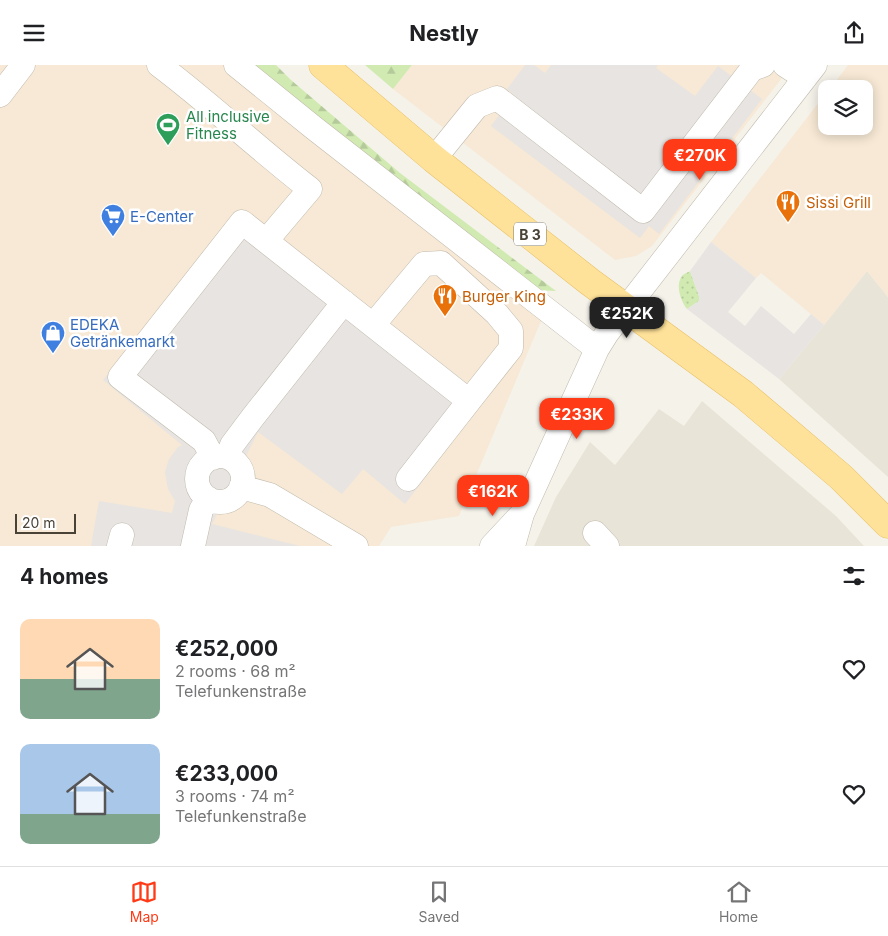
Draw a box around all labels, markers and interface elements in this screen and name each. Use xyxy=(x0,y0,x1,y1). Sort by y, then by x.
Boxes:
icon: menu xyxy=(20,19,48,47)
icon: share xyxy=(840,19,868,47)
text: Nestly xyxy=(409,20,479,46)
map controls xyxy=(818,80,873,135)
button: layers xyxy=(818,80,873,135)
place label: All inclusive Fitness xyxy=(186,107,270,143)
sports icon: All inclusive Fitness xyxy=(155,112,181,146)
pin: €270K xyxy=(665,139,735,181)
text: €270K xyxy=(674,145,726,165)
restaurant icon: Sissi Grill xyxy=(775,189,801,223)
place label: Sissi Grill xyxy=(806,193,871,212)
supermarket icon: E-Center xyxy=(100,203,126,237)
place label: E-Center xyxy=(130,207,194,226)
road number: B 3 xyxy=(514,222,546,245)
restaurant icon: Burger King xyxy=(432,283,458,317)
place label: Burger King xyxy=(462,287,546,306)
pin: €252K xyxy=(592,297,662,339)
text: €252K xyxy=(601,303,653,323)
place label: EDEKA Getränkemarkt xyxy=(70,315,175,351)
shop icon: EDEKA Getränkemarkt xyxy=(40,320,66,354)
pin: €233K xyxy=(542,397,612,440)
text: €233K xyxy=(550,404,604,424)
pin: €162K xyxy=(458,475,528,517)
text: €162K xyxy=(468,481,518,501)
scale bar xyxy=(15,511,76,534)
text: 20 m xyxy=(22,514,56,531)
icon: filters xyxy=(840,562,868,590)
text: 4 homes xyxy=(20,564,109,589)
text: €252,000 xyxy=(175,636,278,661)
icon: home xyxy=(60,639,120,699)
icon: heart xyxy=(840,655,868,683)
text: 2 rooms · 68 m² xyxy=(175,661,296,681)
text: Telefunkenstraße xyxy=(175,681,307,701)
text: €233,000 xyxy=(175,761,278,786)
icon: home xyxy=(60,764,120,824)
icon: heart xyxy=(840,780,868,808)
text: 3 rooms · 74 m² xyxy=(175,786,294,806)
text: Telefunkenstraße xyxy=(175,806,307,826)
tab: Map xyxy=(130,878,159,925)
tab: Saved xyxy=(418,878,459,925)
tab: Home xyxy=(719,878,758,925)

